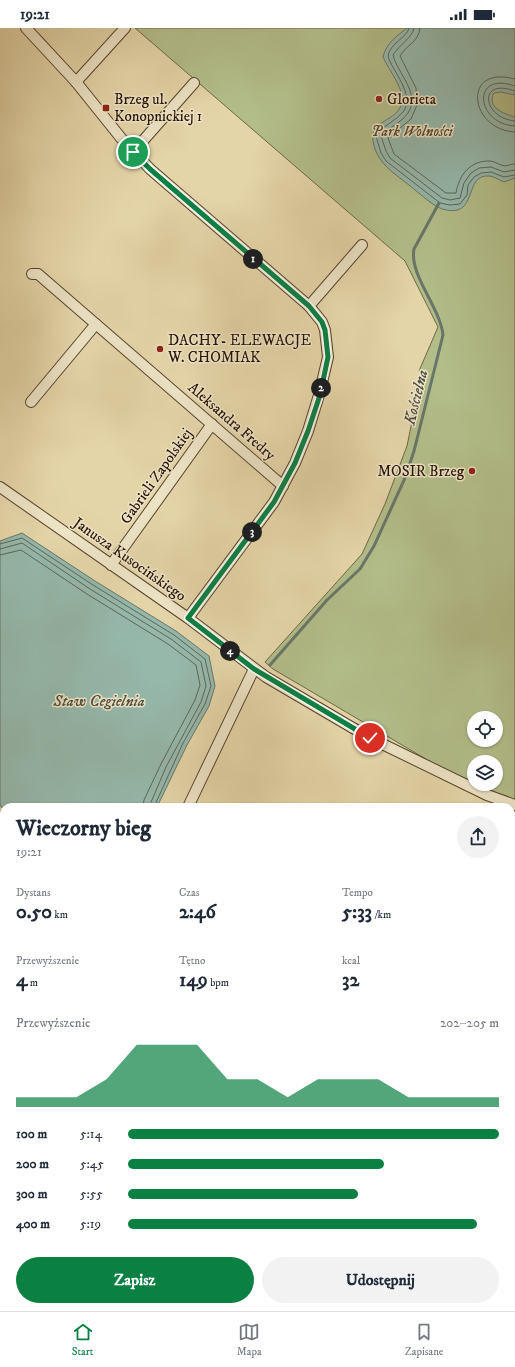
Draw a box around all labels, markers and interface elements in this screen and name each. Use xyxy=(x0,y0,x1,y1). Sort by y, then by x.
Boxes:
text: 19:21 xyxy=(20,5,50,24)
place label: Brzeg ul. Konopnickiej 1 xyxy=(114,90,202,126)
place label: Glorieta xyxy=(387,90,437,109)
marker: Glorieta xyxy=(374,94,384,104)
marker: Brzeg ul. Konopnickiej 1 xyxy=(101,103,111,113)
park label: Park Wolności xyxy=(371,122,454,141)
pin xyxy=(116,135,150,169)
icon: arrive xyxy=(122,141,144,163)
pin: 1 xyxy=(243,249,263,269)
text: 1 xyxy=(251,252,255,266)
place label: DACHY- ELEWACJE W. CHOMIAK xyxy=(167,331,312,367)
marker: DACHY- ELEWACJE W. CHOMIAK xyxy=(155,344,165,354)
water label: Kościelna xyxy=(399,367,432,428)
street label: Aleksandra Fredry xyxy=(184,378,280,465)
pin: 2 xyxy=(311,378,331,398)
text: 2 xyxy=(318,381,324,395)
street label: Gabrieli Zapolskiej xyxy=(116,425,196,528)
place label: MOSIR Brzeg xyxy=(378,462,465,481)
marker: MOSIR Brzeg xyxy=(467,466,477,476)
street label: Janusza Kusocińskiego xyxy=(68,512,190,605)
pin: 3 xyxy=(242,522,262,542)
text: 3 xyxy=(250,525,254,539)
pin: 4 xyxy=(220,641,240,661)
text: 4 xyxy=(227,644,233,658)
water label: Staw Cegielnia xyxy=(52,691,145,711)
map controls xyxy=(467,711,503,791)
button: locate xyxy=(467,711,503,747)
pin xyxy=(353,721,387,755)
icon: check xyxy=(359,727,381,749)
button: layers xyxy=(467,755,503,791)
text: Wieczorny bieg xyxy=(16,815,151,842)
button: share xyxy=(457,816,499,858)
text: 19:21 xyxy=(16,844,42,860)
text: Dystans xyxy=(16,886,51,900)
text: Czas xyxy=(179,886,199,900)
text: Tempo xyxy=(342,886,373,900)
text: 0.50 xyxy=(16,900,52,925)
text: 2:46 xyxy=(179,900,216,925)
text: 5:33 xyxy=(342,900,372,925)
text: km xyxy=(52,908,68,922)
text: /km xyxy=(372,908,391,922)
text: Przewyższenie xyxy=(16,954,79,968)
text: Tętno xyxy=(179,954,205,968)
text: kcal xyxy=(342,954,360,968)
text: 4 xyxy=(16,968,28,993)
text: 149 xyxy=(179,968,208,993)
text: 32 xyxy=(342,968,359,993)
text: m xyxy=(28,976,38,990)
text: bpm xyxy=(208,976,229,990)
text: Przewyższenie xyxy=(16,1015,90,1031)
text: 202–205 m xyxy=(440,1015,499,1031)
text: 100 m xyxy=(16,1126,47,1142)
text: 5:14 xyxy=(80,1126,102,1142)
text: 200 m xyxy=(16,1156,49,1172)
text: 5:45 xyxy=(80,1156,104,1172)
text: 300 m xyxy=(16,1186,47,1202)
text: 5:55 xyxy=(80,1186,103,1202)
text: 400 m xyxy=(16,1216,50,1232)
text: 5:19 xyxy=(80,1216,101,1232)
button: Zapisz xyxy=(16,1257,254,1303)
button: Udostępnij xyxy=(262,1257,499,1303)
tab: Start xyxy=(72,1321,94,1359)
tab: Mapa xyxy=(237,1321,262,1359)
tab: Zapisane xyxy=(405,1321,443,1359)

